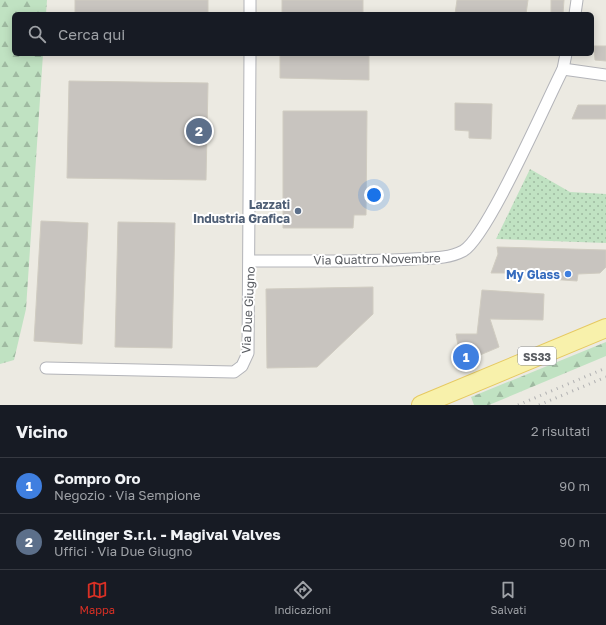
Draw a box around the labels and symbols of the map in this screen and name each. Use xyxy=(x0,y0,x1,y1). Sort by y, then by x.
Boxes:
pin: 2 xyxy=(186,116,212,146)
your location xyxy=(364,185,384,205)
place label: Lazzati Industria Grafica xyxy=(193,197,290,226)
marker: Lazzati Industria Grafica xyxy=(293,206,303,216)
street label: Via Quattro Novembre xyxy=(313,250,441,268)
street label: Via Due Giugno xyxy=(238,266,258,354)
place label: My Glass xyxy=(506,267,560,282)
marker: My Glass xyxy=(563,269,573,279)
pin: 1 xyxy=(453,342,479,372)
road number: SS33 xyxy=(518,347,556,365)

